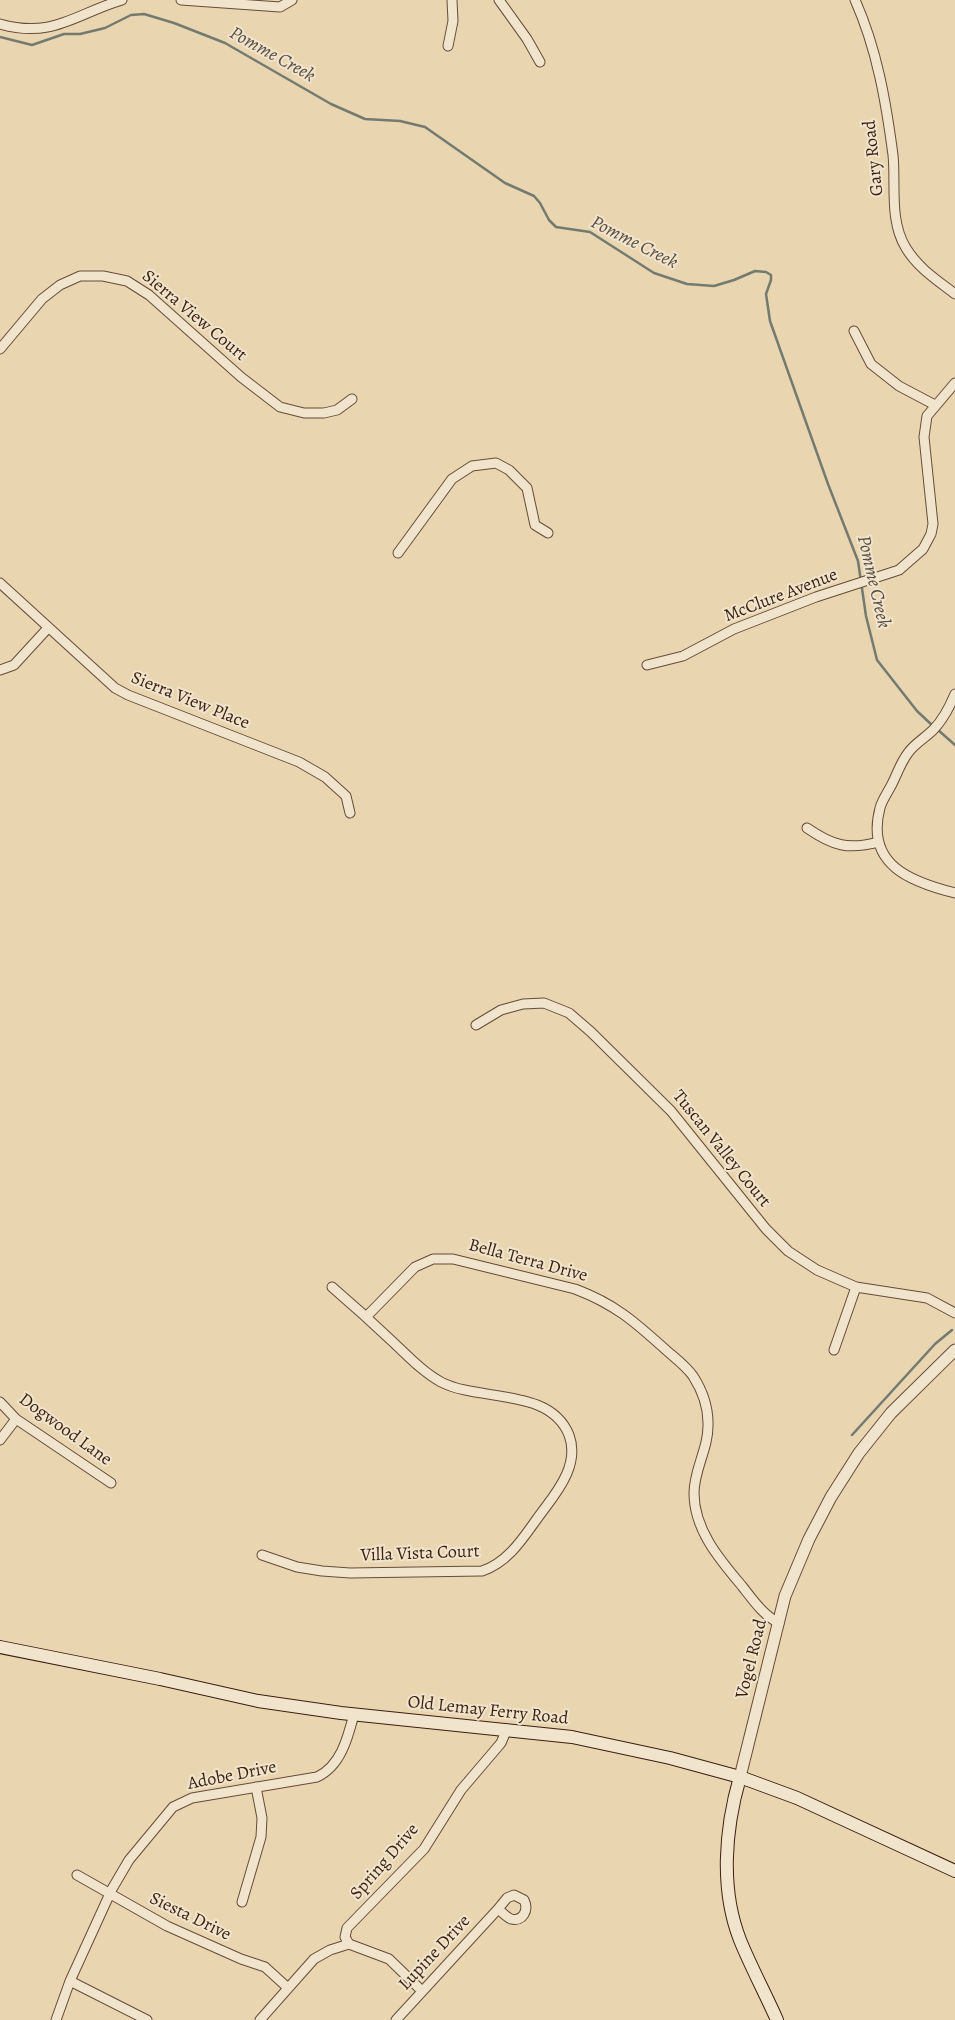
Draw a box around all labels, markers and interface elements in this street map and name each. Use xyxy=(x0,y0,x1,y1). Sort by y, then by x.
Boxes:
water label: Pomme Creek xyxy=(225,22,319,88)
street label: Gary Road xyxy=(859,119,889,197)
water label: Pomme Creek xyxy=(587,211,681,275)
street label: Sierra View Court xyxy=(137,266,251,366)
water label: Pomme Creek xyxy=(851,533,895,631)
street label: McClure Avenue xyxy=(721,564,841,628)
street label: Sierra View Place xyxy=(128,667,252,735)
street label: Tuscan Valley Court xyxy=(667,1086,775,1212)
street label: Bella Terra Drive xyxy=(466,1235,590,1287)
street label: Dogwood Lane xyxy=(14,1389,116,1471)
street label: Villa Vista Court xyxy=(360,1541,480,1567)
street label: Vogel Road xyxy=(732,1617,772,1701)
street label: Old Lemay Ferry Road xyxy=(407,1692,569,1730)
street label: Adobe Drive xyxy=(186,1757,278,1795)
street label: Spring Drive xyxy=(346,1819,424,1905)
street label: Siesta Drive xyxy=(146,1888,234,1946)
street label: Lupine Drive xyxy=(395,1911,475,1995)

